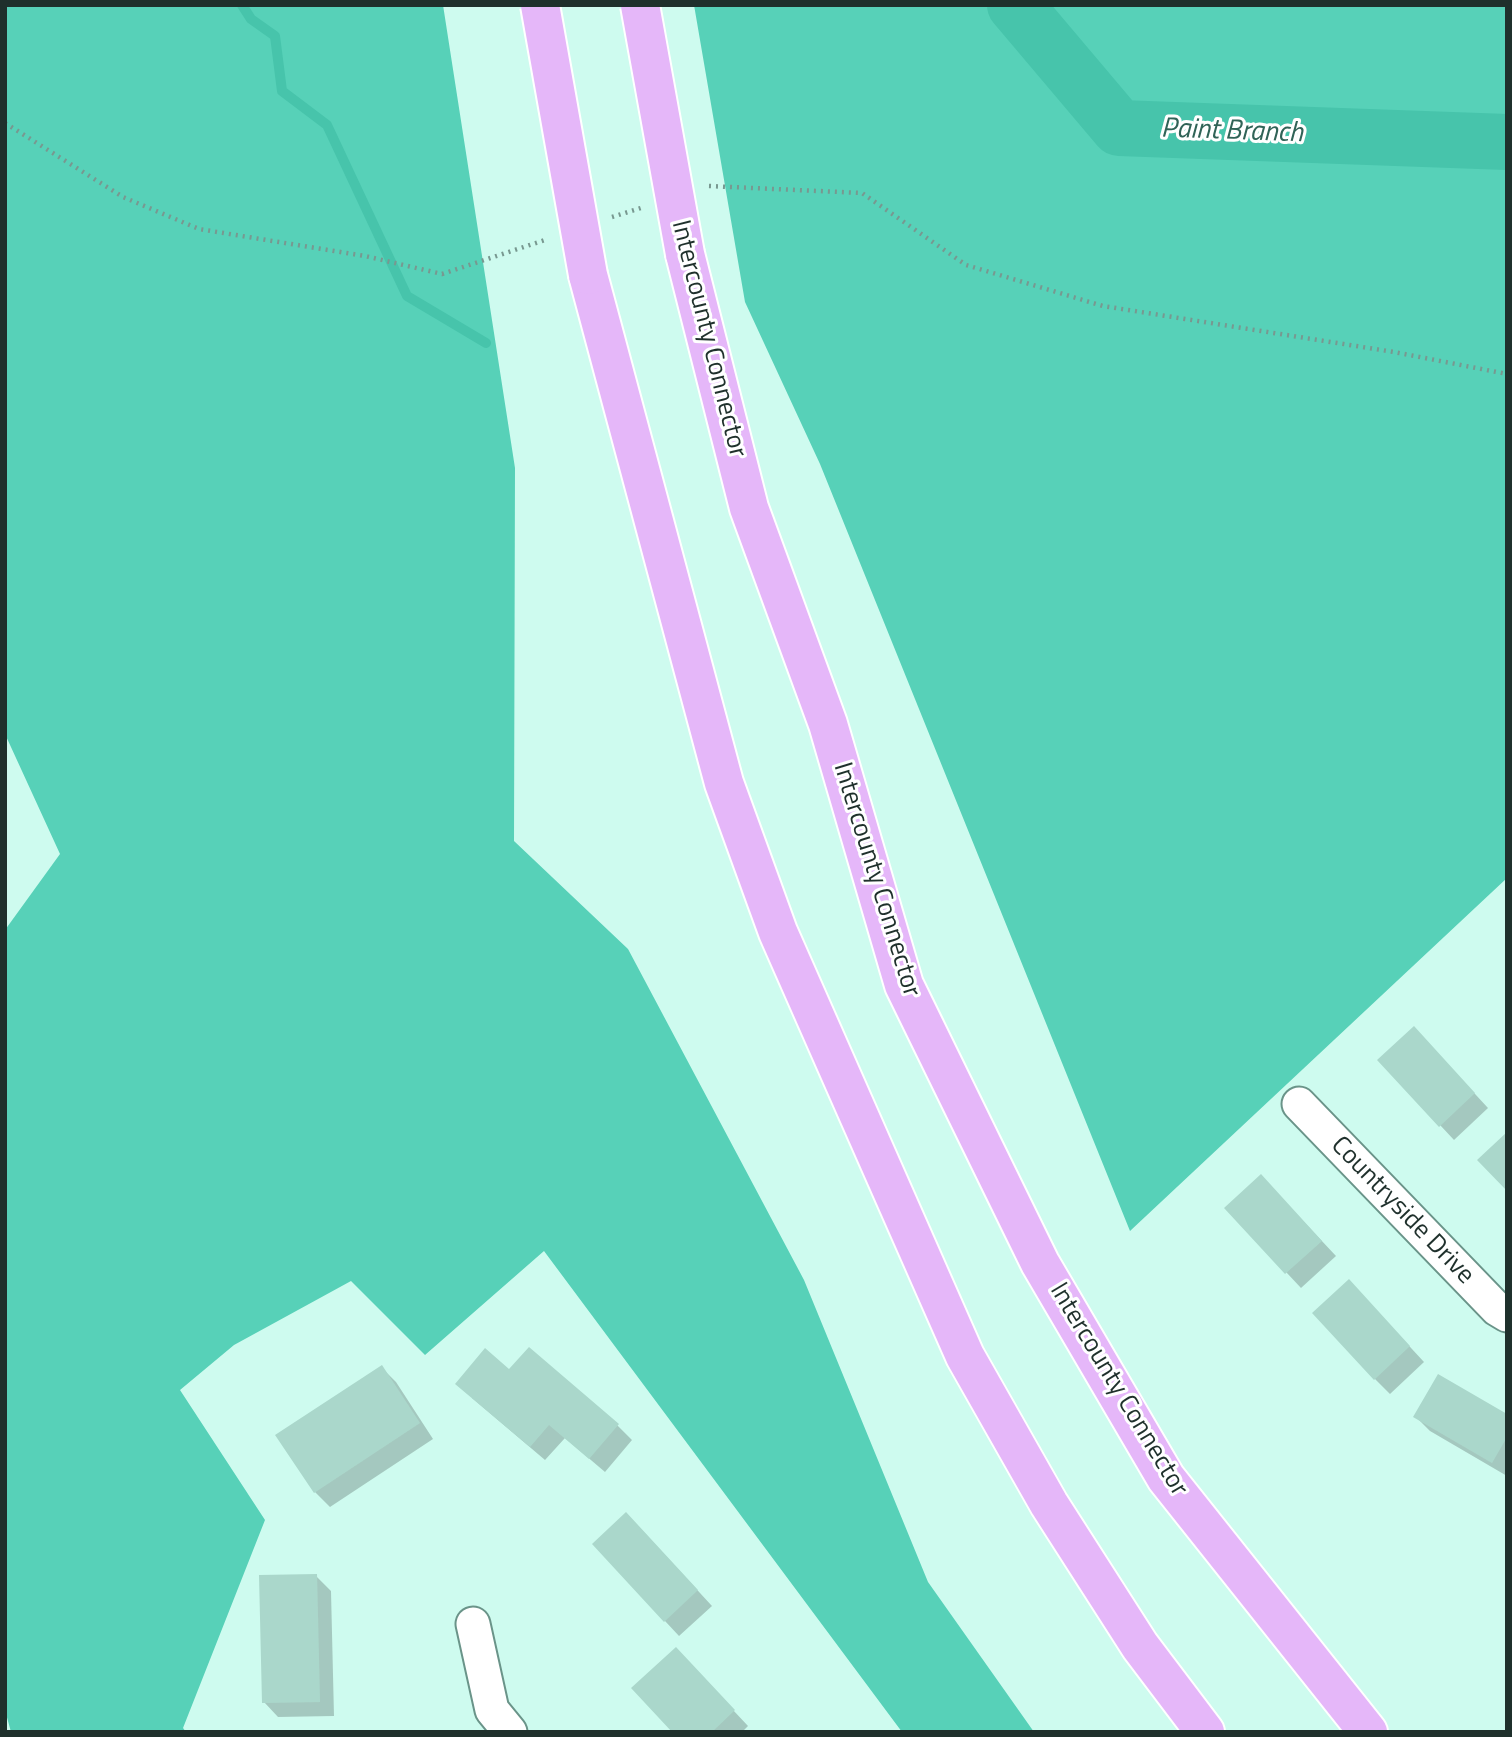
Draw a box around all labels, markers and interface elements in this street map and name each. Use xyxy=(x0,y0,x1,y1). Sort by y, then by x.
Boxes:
water label: Paint Branch xyxy=(1161,113,1303,151)
street label: Intercounty Connector xyxy=(663,217,753,461)
street label: Intercounty Connector xyxy=(826,759,926,1001)
street label: Countryside Drive xyxy=(1324,1131,1480,1291)
street label: Intercounty Connector xyxy=(1042,1278,1194,1502)

